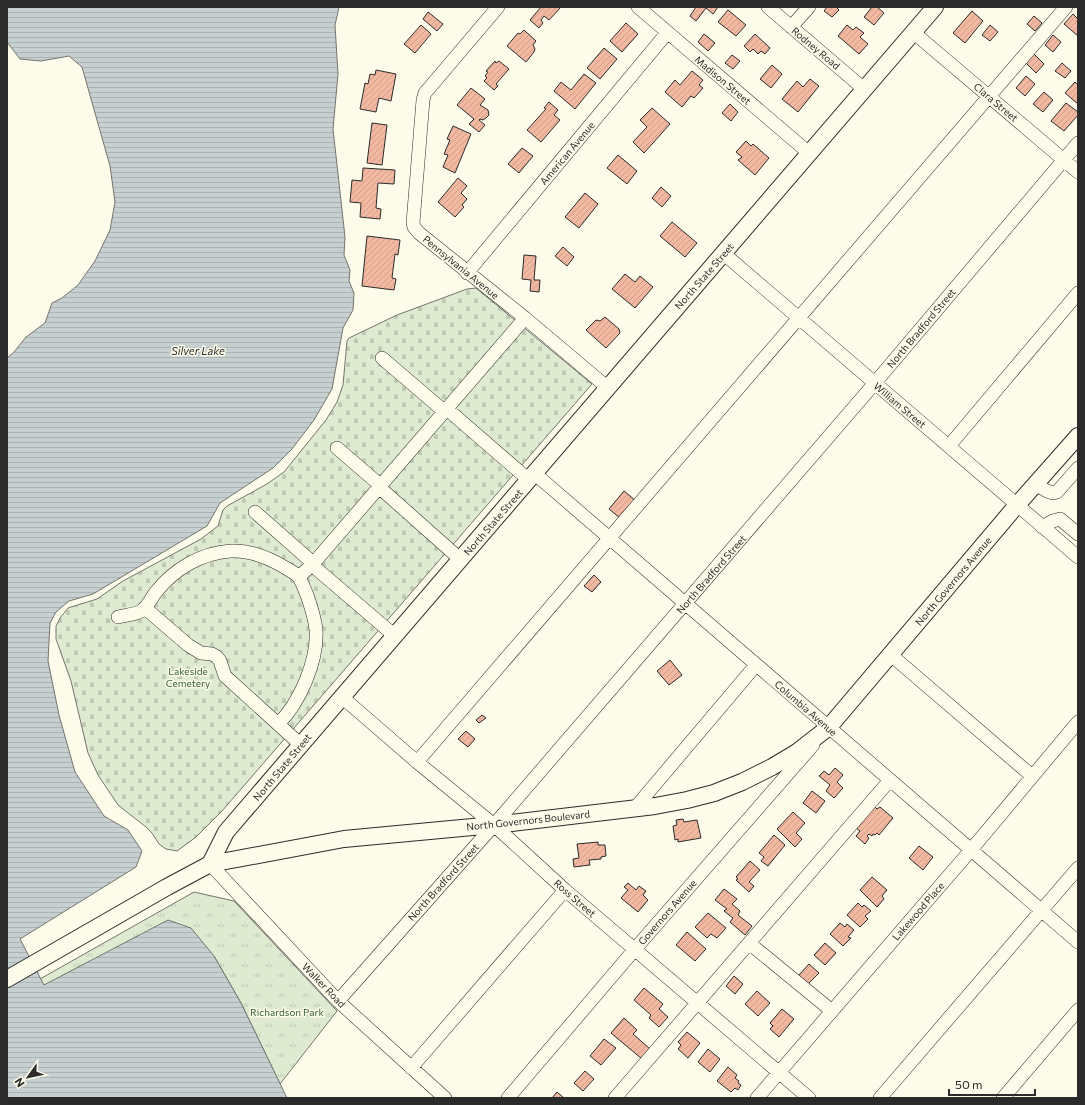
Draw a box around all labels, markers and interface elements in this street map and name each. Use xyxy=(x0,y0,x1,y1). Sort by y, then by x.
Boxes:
street label: Rodney Road xyxy=(789,24,843,72)
street label: Madison Street xyxy=(693,53,753,107)
street label: Clara Street xyxy=(971,80,1021,124)
street label: American Avenue xyxy=(537,119,597,187)
street label: Pennsylvania Avenue xyxy=(421,233,501,301)
street label: North State Street xyxy=(672,240,736,312)
street label: North Bradford Street xyxy=(884,286,958,370)
water label: Silver Lake xyxy=(171,344,225,357)
street label: William Street xyxy=(871,380,929,430)
street label: North State Street xyxy=(461,486,525,558)
street label: North Bradford Street xyxy=(674,532,748,616)
street label: North Governors Avenue xyxy=(912,534,994,628)
park label: Lakeside Cemetery xyxy=(166,665,210,689)
street label: Columbia Avenue xyxy=(772,678,840,738)
street label: North State Street xyxy=(250,731,314,803)
street label: North Governors Boulevard xyxy=(466,808,591,832)
street label: North Bradford Street xyxy=(405,841,481,923)
street label: Ross Street xyxy=(552,877,598,919)
street label: Governors Avenue xyxy=(635,877,699,947)
street label: Lakewood Place xyxy=(890,880,946,942)
street label: Walker Road xyxy=(300,960,348,1010)
park label: Richardson Park xyxy=(250,1006,325,1018)
north arrow xyxy=(8,1057,48,1097)
scale bar xyxy=(949,1071,1035,1097)
text: N xyxy=(11,1076,27,1090)
text: 50 m xyxy=(955,1077,983,1091)

